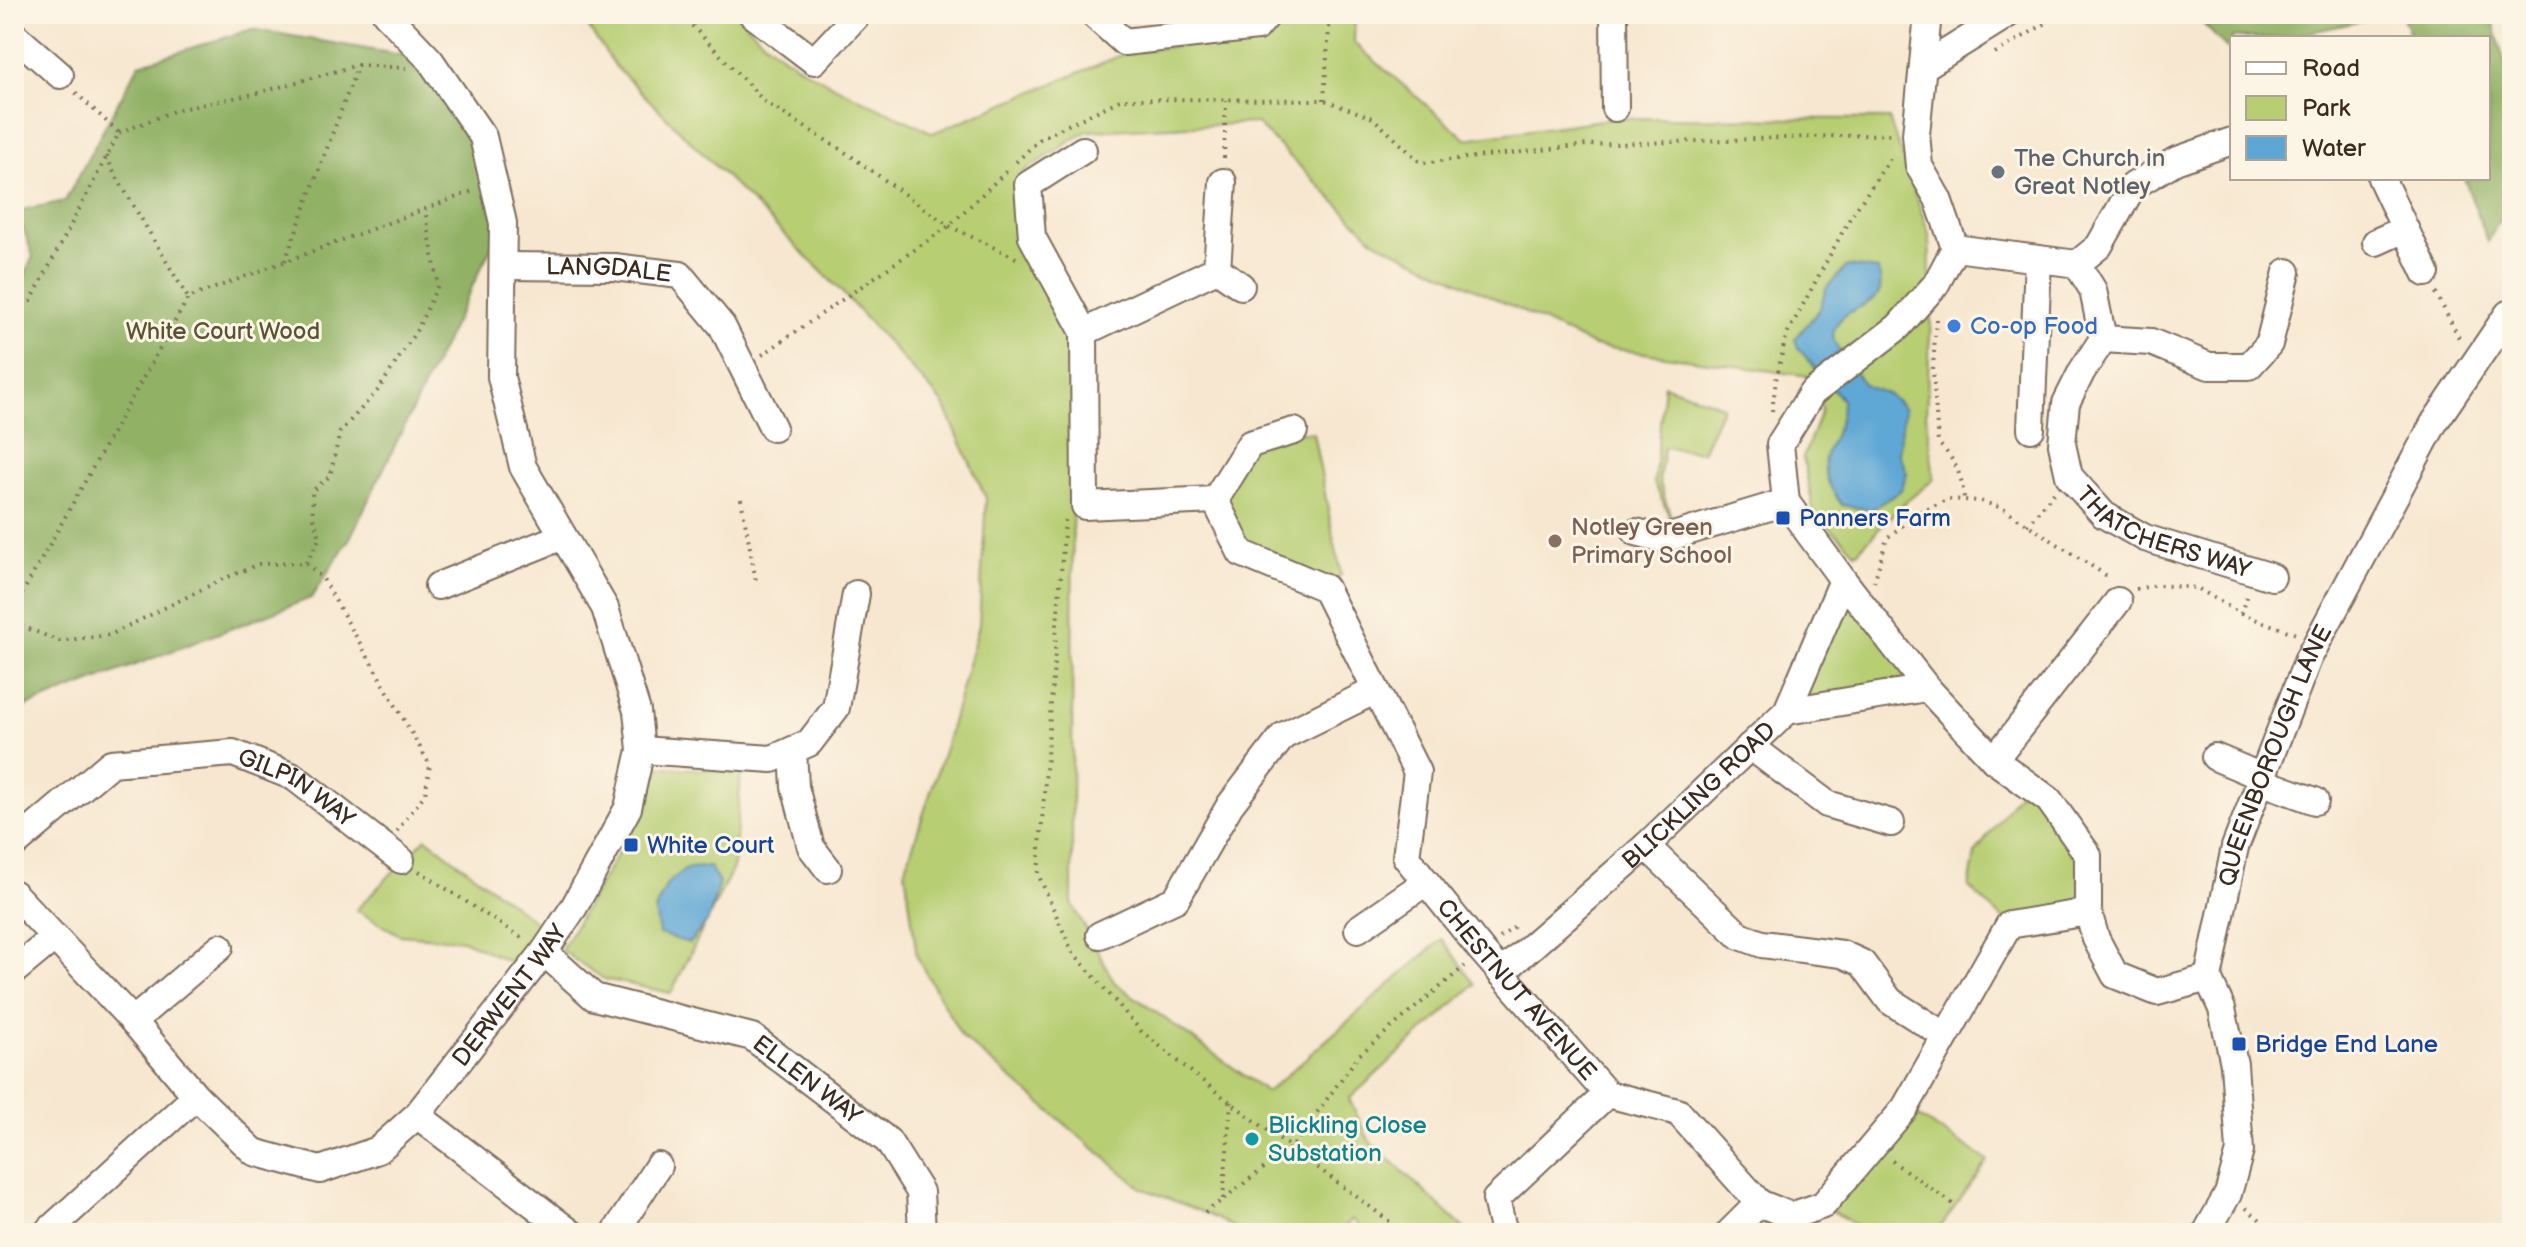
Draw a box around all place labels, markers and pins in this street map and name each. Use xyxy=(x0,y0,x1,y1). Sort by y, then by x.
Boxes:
place label: The Church in Great Notley xyxy=(2014,144,2165,201)
marker: The Church in Great Notley xyxy=(1989,163,2007,181)
place label: Co-op Food xyxy=(1970,312,2098,341)
marker: Co-op Food xyxy=(1945,317,1963,335)
place label: Panners Farm xyxy=(1799,504,1951,533)
marker: Panners Farm xyxy=(1774,509,1792,527)
place label: Notley Green Primary School xyxy=(1571,513,1732,570)
marker: Notley Green Primary School xyxy=(1546,532,1564,550)
place label: White Court xyxy=(647,831,775,860)
marker: White Court xyxy=(622,836,640,854)
place label: Bridge End Lane xyxy=(2255,1030,2438,1059)
marker: Bridge End Lane xyxy=(2230,1035,2248,1053)
place label: Blickling Close Substation xyxy=(1268,1111,1427,1168)
marker: Blickling Close Substation xyxy=(1243,1130,1261,1148)

